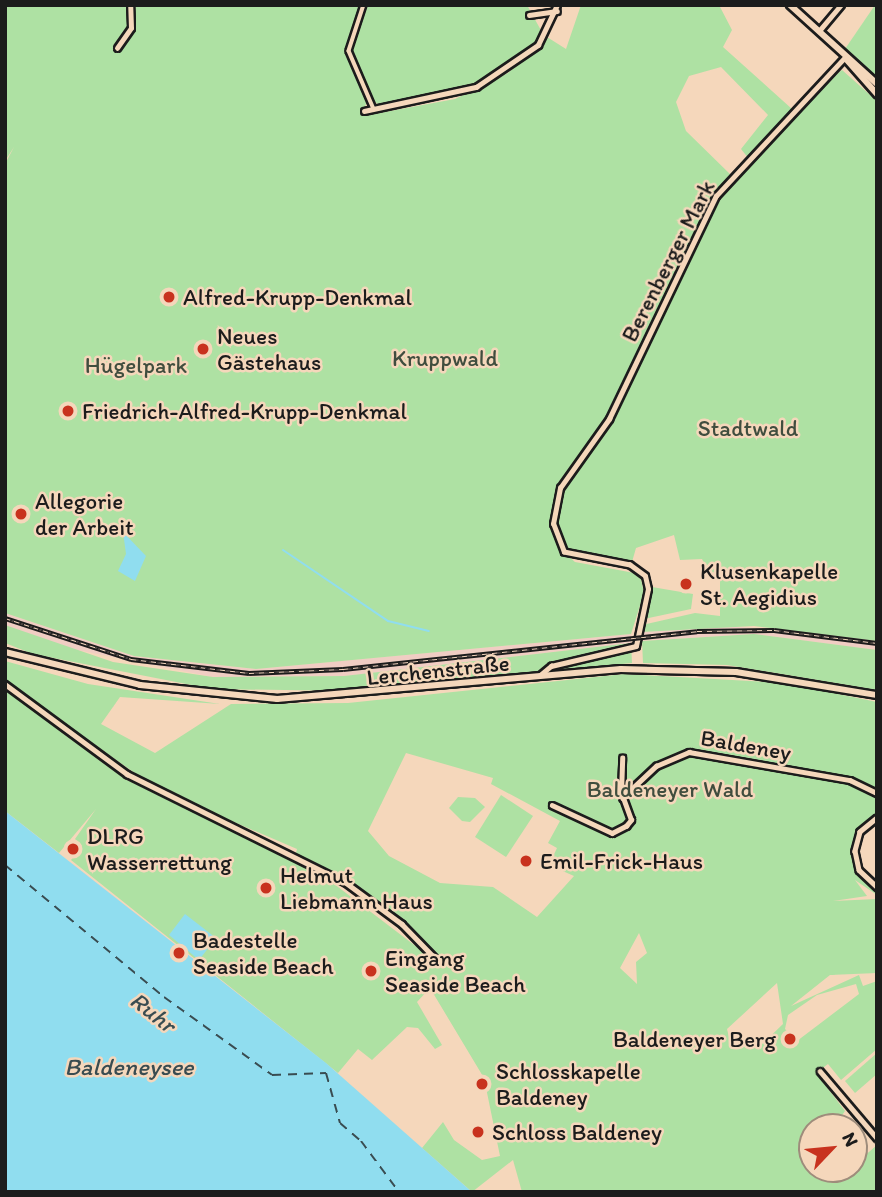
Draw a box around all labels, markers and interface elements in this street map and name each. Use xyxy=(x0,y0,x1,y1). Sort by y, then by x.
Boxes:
street label: Berenberger Mark xyxy=(615,175,721,347)
place label: Alfred-Krupp-Denkmal xyxy=(183,283,412,311)
marker: Alfred-Krupp-Denkmal xyxy=(161,289,177,305)
place label: Neues Gästehaus xyxy=(217,322,321,376)
marker: Neues Gästehaus xyxy=(195,341,211,357)
park label: Kruppwald xyxy=(392,344,498,372)
park label: Hügelpark xyxy=(85,351,187,379)
place label: Friedrich-Alfred-Krupp-Denkmal xyxy=(82,397,407,425)
marker: Friedrich-Alfred-Krupp-Denkmal xyxy=(60,403,76,419)
park label: Stadtwald xyxy=(698,414,798,442)
place label: Allegorie der Arbeit xyxy=(35,487,134,541)
marker: Allegorie der Arbeit xyxy=(13,506,29,522)
place label: Klusenkapelle St. Aegidius xyxy=(700,557,838,611)
marker: Klusenkapelle St. Aegidius xyxy=(678,576,694,592)
street label: Lerchenstraße xyxy=(365,649,511,691)
street label: Baldeney xyxy=(699,723,793,767)
park label: Baldeneyer Wald xyxy=(587,775,753,803)
place label: DLRG Wasserrettung xyxy=(87,822,232,876)
marker: DLRG Wasserrettung xyxy=(65,841,81,857)
place label: Emil-Frick-Haus xyxy=(540,847,703,875)
marker: Emil-Frick-Haus xyxy=(518,853,534,869)
place label: Helmut Liebmann Haus xyxy=(280,861,433,915)
marker: Helmut Liebmann Haus xyxy=(258,880,274,896)
place label: Badestelle Seaside Beach xyxy=(193,926,332,980)
place label: Eingang Seaside Beach xyxy=(385,944,524,998)
marker: Badestelle Seaside Beach xyxy=(171,945,187,961)
marker: Eingang Seaside Beach xyxy=(363,963,379,979)
water label: Ruhr xyxy=(125,985,181,1039)
place label: Baldeneyer Berg xyxy=(613,1025,776,1053)
marker: Baldeneyer Berg xyxy=(782,1031,798,1047)
water label: Baldeneysee xyxy=(65,1053,193,1081)
place label: Schlosskapelle Baldeney xyxy=(496,1057,641,1111)
marker: Schlosskapelle Baldeney xyxy=(474,1076,490,1092)
north arrow xyxy=(798,1113,868,1183)
place label: Schloss Baldeney xyxy=(492,1118,663,1146)
marker: Schloss Baldeney xyxy=(470,1124,486,1140)
text: N xyxy=(837,1129,864,1150)

